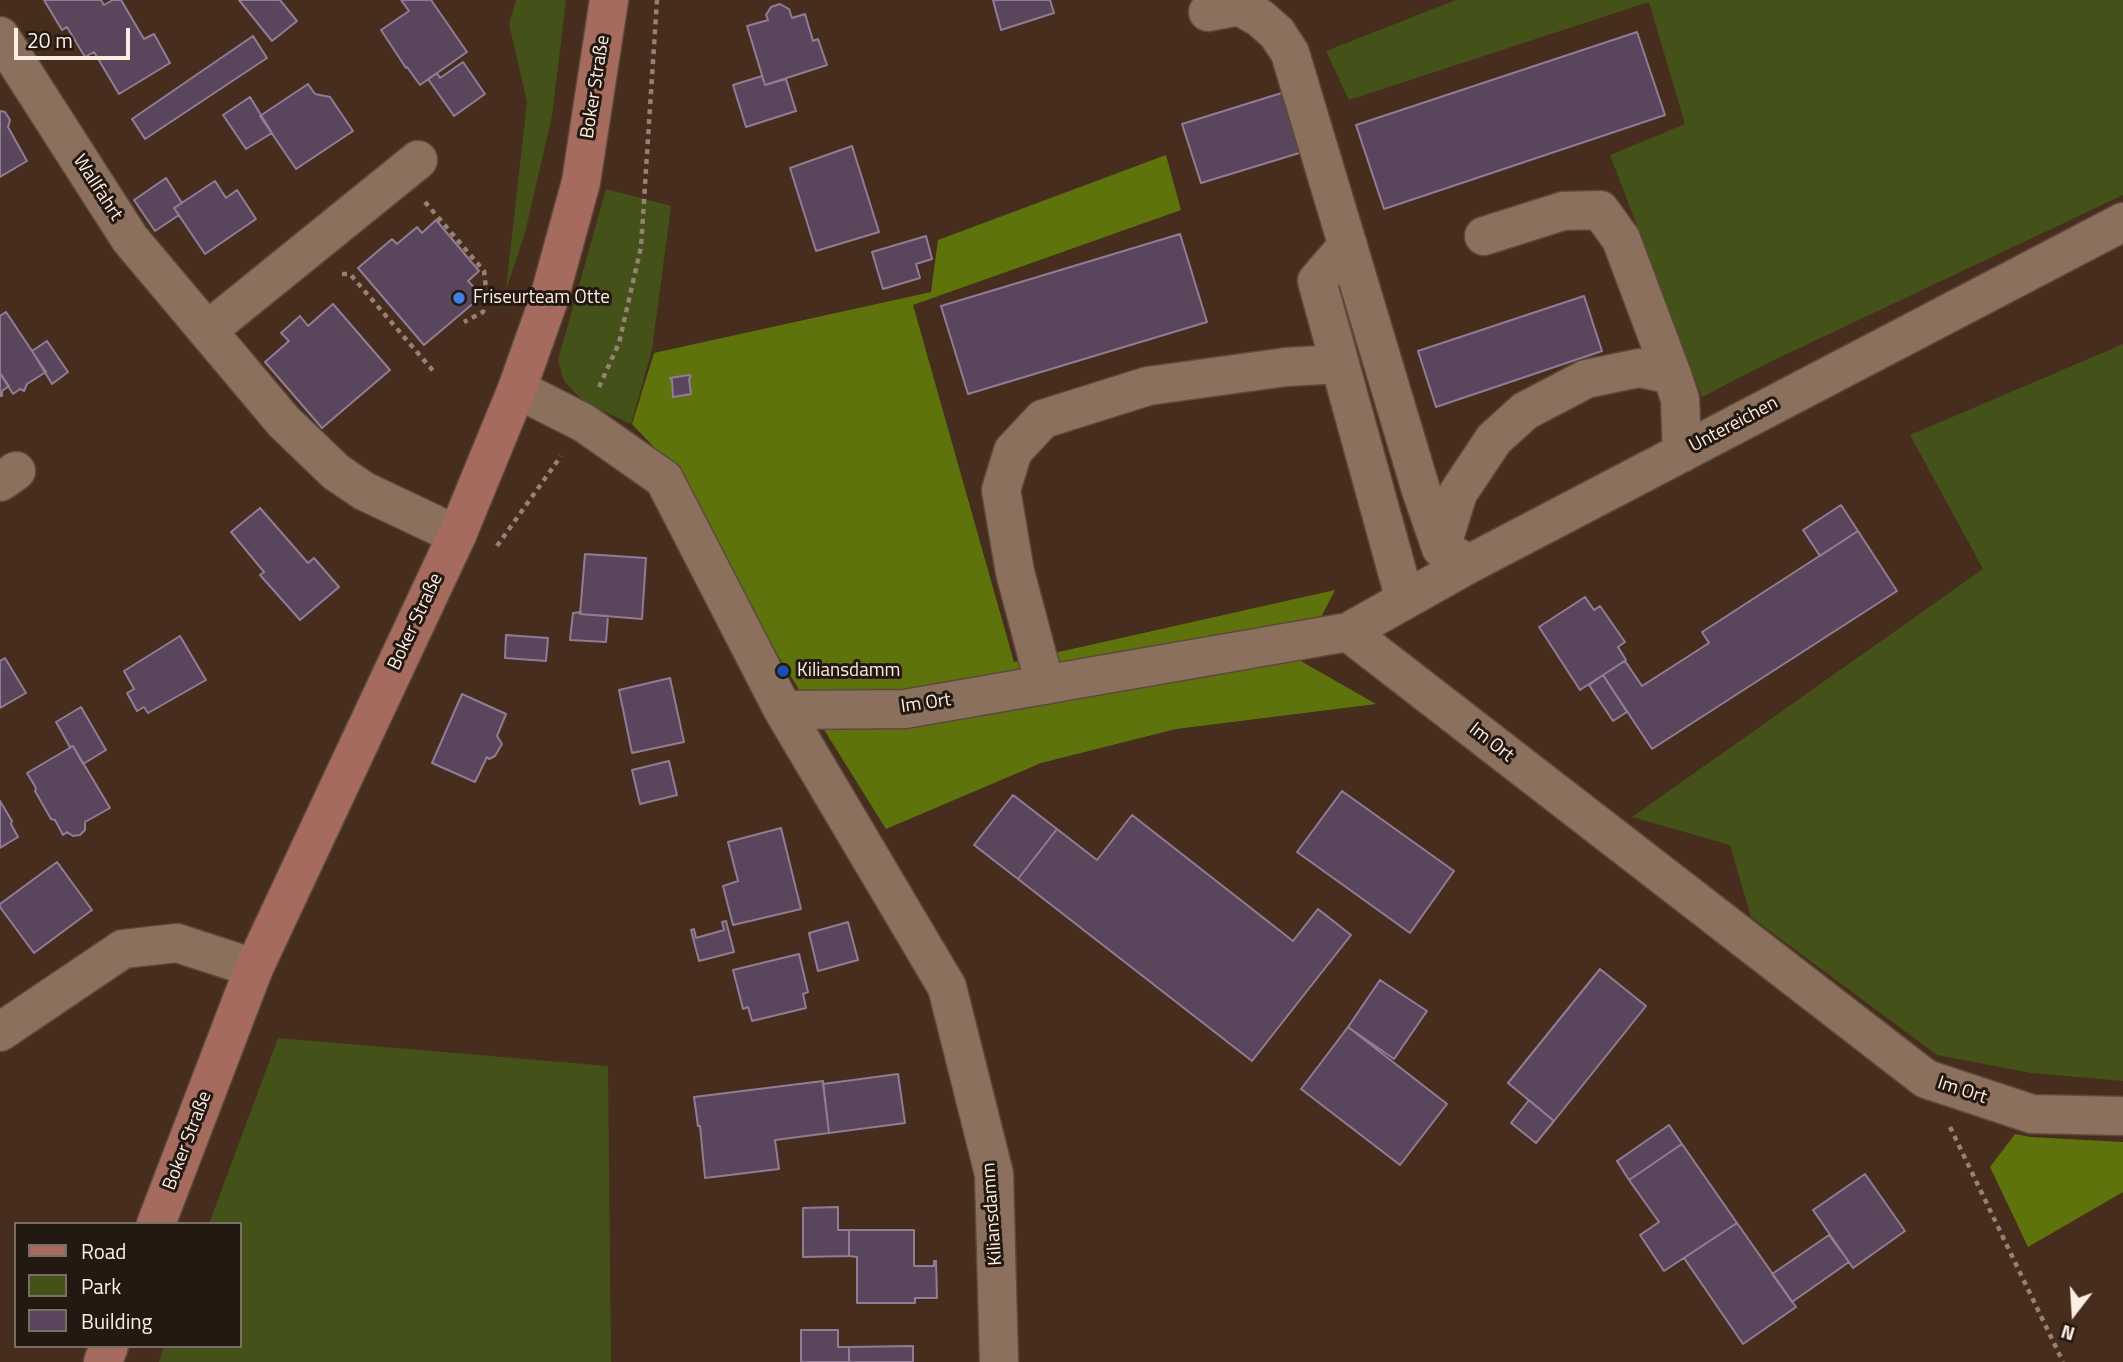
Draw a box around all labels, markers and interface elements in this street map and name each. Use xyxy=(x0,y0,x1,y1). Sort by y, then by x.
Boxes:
scale bar xyxy=(18,14,133,58)
text: 20 m xyxy=(27,24,73,56)
street label: Boker Straße xyxy=(577,34,615,140)
street label: Wallfahrt xyxy=(67,151,127,225)
place label: Friseurteam Otte xyxy=(473,287,610,309)
marker: Friseurteam Otte xyxy=(451,290,467,306)
street label: Untereichen xyxy=(1686,392,1782,458)
street label: Boker Straße xyxy=(384,570,448,674)
place label: Kiliansdamm xyxy=(797,660,900,682)
marker: Kiliansdamm xyxy=(775,663,791,679)
street label: Im Ort xyxy=(899,689,953,719)
street label: Im Ort xyxy=(1464,718,1518,768)
street label: Im Ort xyxy=(1934,1072,1990,1110)
street label: Boker Straße xyxy=(159,1088,217,1194)
street label: Kiliansdamm xyxy=(978,1162,1008,1266)
legend xyxy=(14,1222,242,1348)
text: Road xyxy=(81,1235,126,1267)
text: Park xyxy=(81,1270,121,1302)
north arrow xyxy=(2039,1278,2109,1348)
text: Building xyxy=(81,1305,152,1337)
text: N xyxy=(2057,1318,2078,1349)

